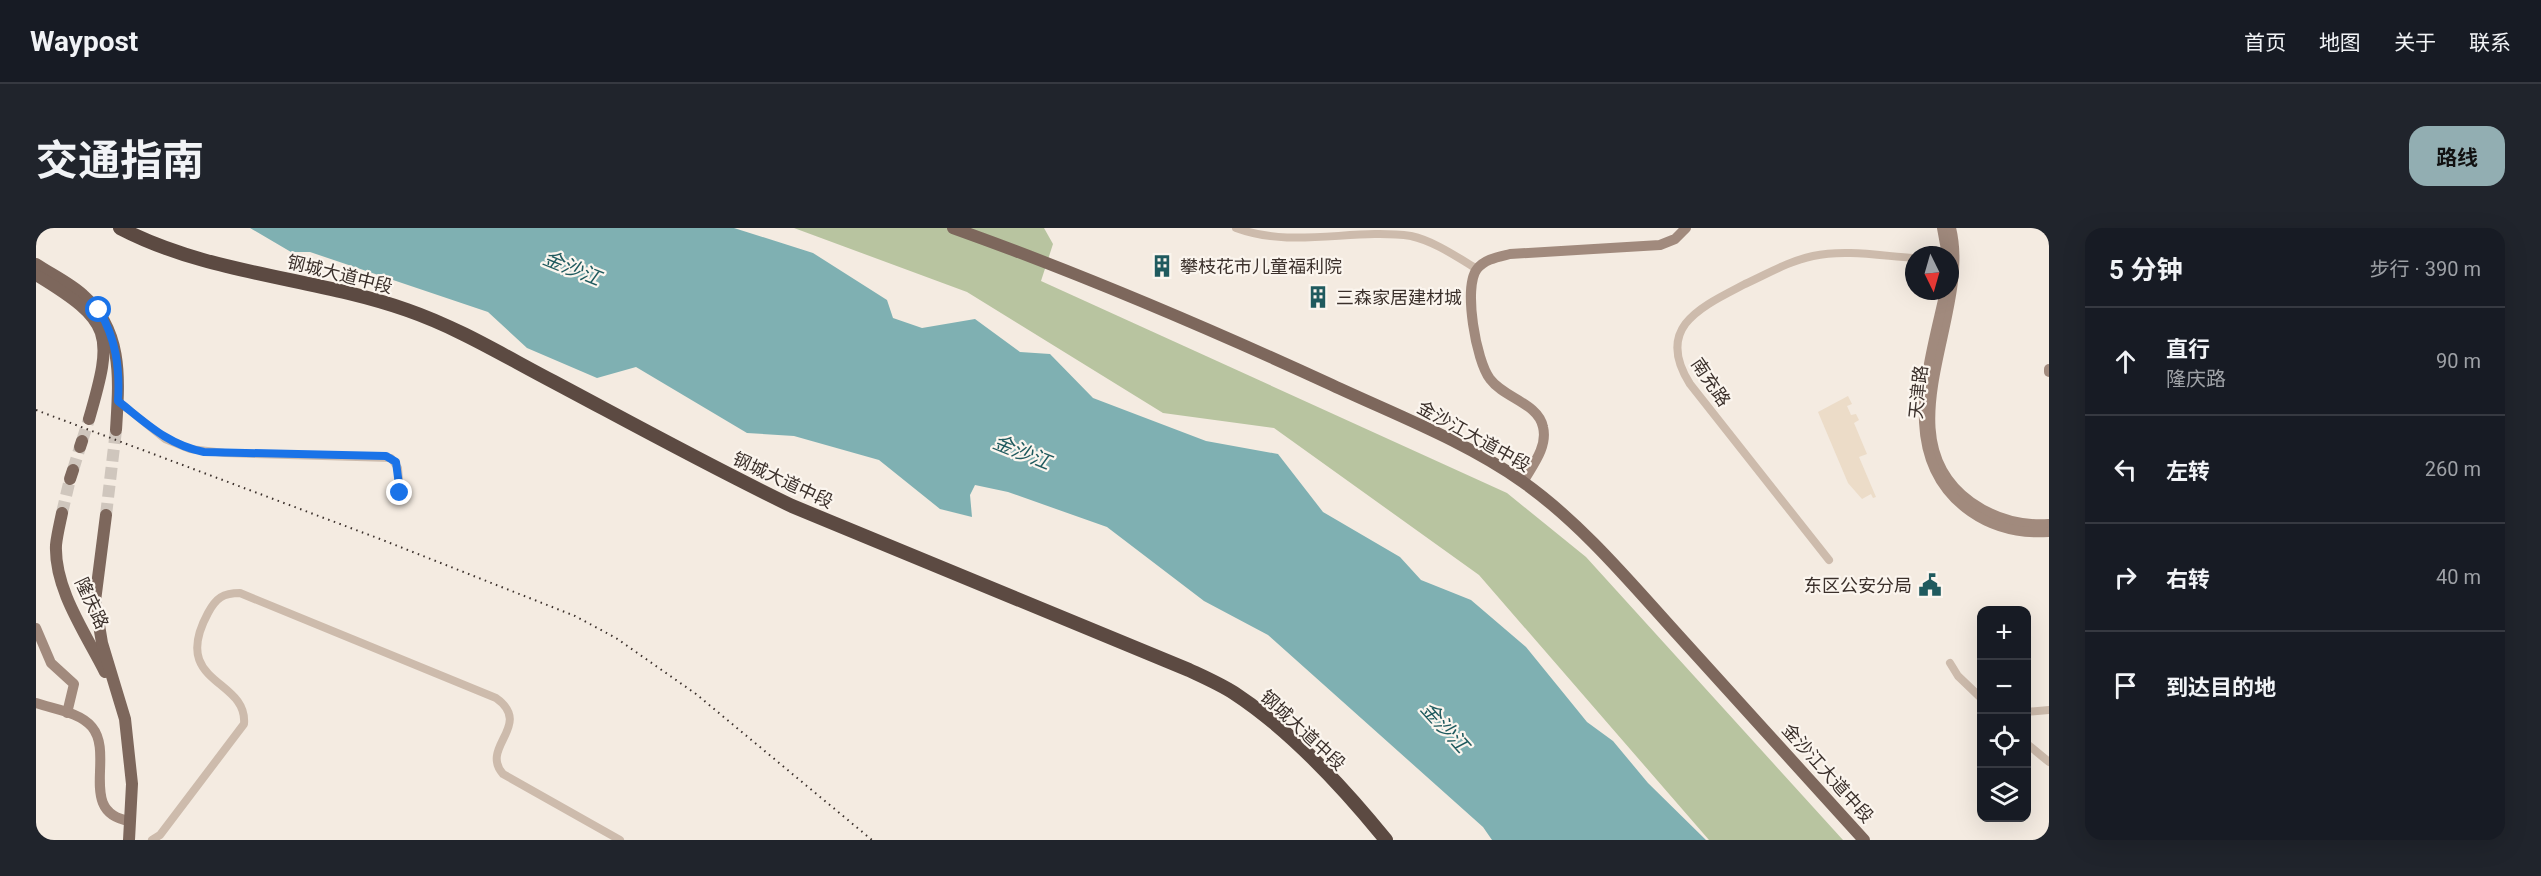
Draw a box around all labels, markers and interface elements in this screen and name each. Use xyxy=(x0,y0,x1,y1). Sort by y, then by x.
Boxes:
text: Waypost xyxy=(30,25,138,58)
text: 首页 xyxy=(2244,31,2286,55)
text: 地图 xyxy=(2319,31,2361,55)
text: 关于 xyxy=(2394,31,2436,55)
text: 联系 xyxy=(2469,31,2511,55)
button: 路线 xyxy=(2409,126,2505,186)
text: 交通指南 xyxy=(36,136,204,185)
water label: 金沙江 xyxy=(540,246,606,291)
north arrow xyxy=(1905,246,1959,300)
street label: 钢城大道中段 xyxy=(285,251,395,297)
building icon: 攀枝花市儿童福利院 xyxy=(1149,253,1175,279)
text: 5 分钟 xyxy=(2109,255,2182,285)
place label: 攀枝花市儿童福利院 xyxy=(1180,256,1342,277)
text: 步行 · 390 m xyxy=(2370,257,2481,281)
building icon: 三森家居建材城 xyxy=(1305,284,1331,310)
place label: 三森家居建材城 xyxy=(1336,287,1462,308)
route start xyxy=(85,296,111,322)
text: 直行 xyxy=(2166,337,2210,362)
icon: ahead xyxy=(2109,345,2142,378)
text: 90 m xyxy=(2436,349,2481,373)
street label: 南充路 xyxy=(1687,354,1735,410)
street label: 天津路 xyxy=(1905,364,1931,420)
text: 隆庆路 xyxy=(2166,367,2226,391)
street label: 金沙江大道中段 xyxy=(1414,396,1534,476)
water label: 金沙江 xyxy=(990,430,1056,475)
street label: 钢城大道中段 xyxy=(730,448,836,512)
icon: left xyxy=(2109,453,2142,486)
text: 260 m xyxy=(2425,457,2481,481)
text: 左转 xyxy=(2166,459,2210,484)
route end xyxy=(386,479,412,505)
icon: right xyxy=(2109,561,2142,594)
text: 40 m xyxy=(2436,565,2481,589)
text: 右转 xyxy=(2166,567,2210,592)
public building icon: 东区公安分局 xyxy=(1917,572,1943,598)
street label: 隆庆路 xyxy=(71,574,113,632)
place label: 东区公安分局 xyxy=(1804,575,1912,596)
map controls xyxy=(1977,606,2031,822)
button: + xyxy=(1977,606,2031,660)
button: − xyxy=(1977,660,2031,714)
icon: arrive xyxy=(2109,669,2142,702)
text: 到达目的地 xyxy=(2166,675,2276,700)
street label: 钢城大道中段 xyxy=(1256,685,1350,775)
water label: 金沙江 xyxy=(1416,697,1475,759)
button: locate xyxy=(1977,714,2031,768)
street label: 金沙江大道中段 xyxy=(1778,719,1878,827)
button: layers xyxy=(1977,768,2031,822)

